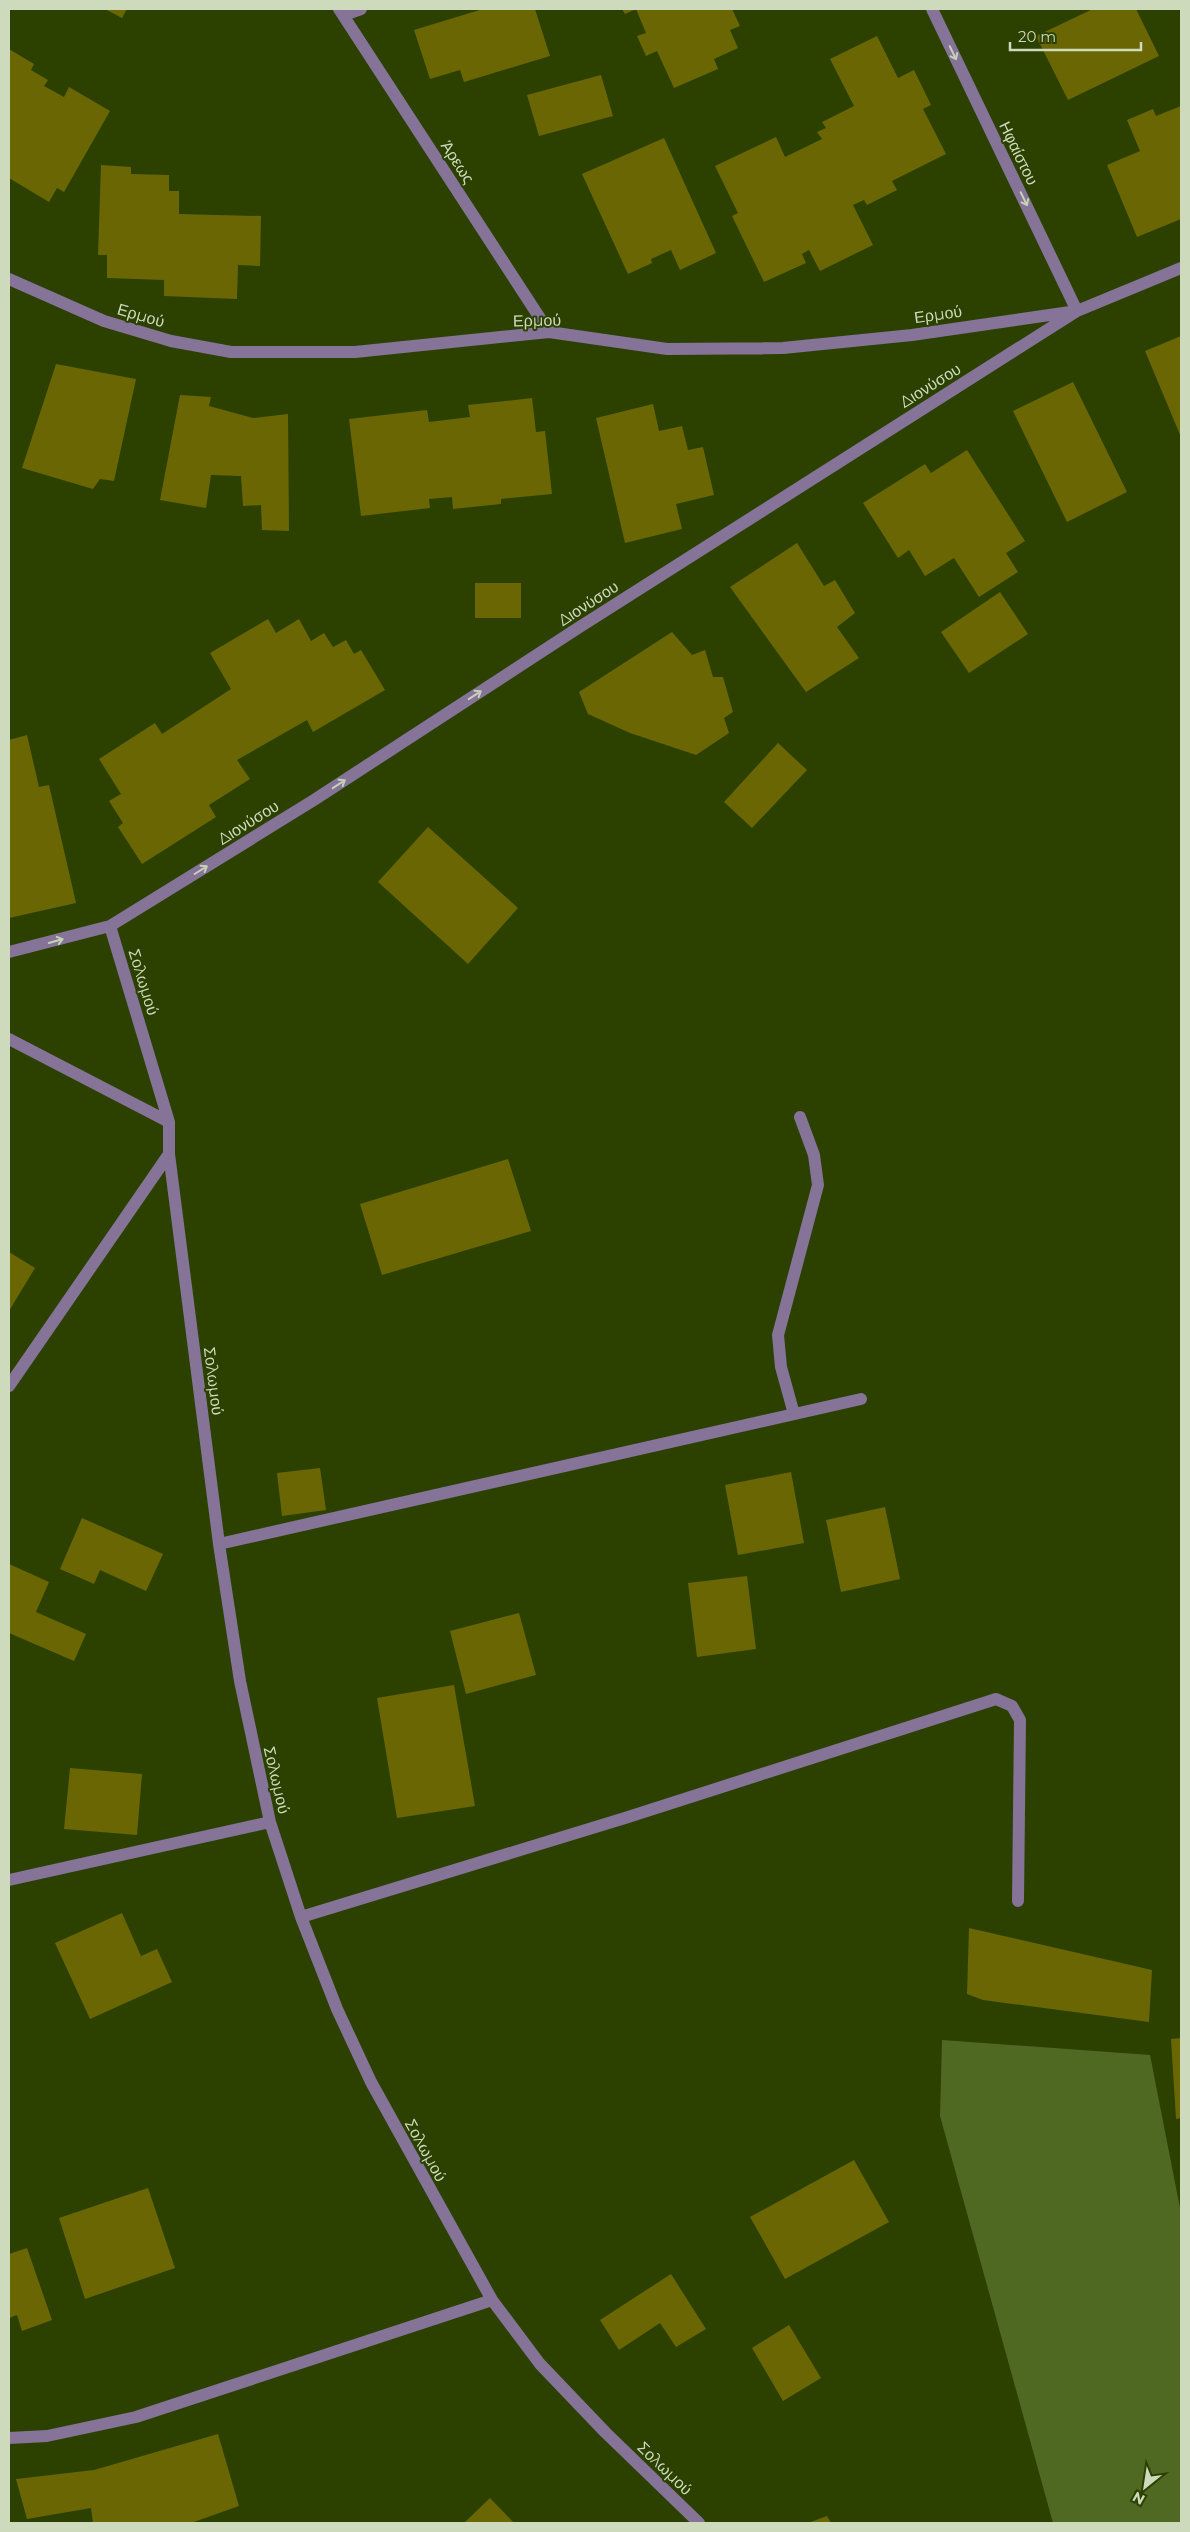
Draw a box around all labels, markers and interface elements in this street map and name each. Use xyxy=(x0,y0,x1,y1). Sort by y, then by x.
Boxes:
scale bar xyxy=(1010,20,1141,52)
text: 20 m xyxy=(1018,27,1056,46)
one-way arrow xyxy=(949,45,958,60)
street label: Ηφαίστου xyxy=(995,118,1042,188)
street label: Άρεως xyxy=(437,137,479,187)
one-way arrow xyxy=(1019,191,1029,206)
street label: Ερμού xyxy=(115,300,167,331)
street label: Ερμού xyxy=(913,302,963,327)
street label: Ερμού xyxy=(513,311,561,330)
street label: Διονύσου xyxy=(896,359,964,412)
street label: Διονύσου xyxy=(554,577,622,630)
one-way arrow xyxy=(468,690,482,700)
one-way arrow xyxy=(331,779,345,789)
street label: Διονύσου xyxy=(214,796,282,849)
one-way arrow xyxy=(193,864,207,874)
one-way arrow xyxy=(48,935,64,945)
street label: Σολωμού xyxy=(124,947,163,1018)
street label: Σολωμού xyxy=(200,1346,227,1416)
street label: Σολωμού xyxy=(260,1745,293,1816)
street label: Σολωμού xyxy=(401,2116,450,2185)
street label: Σολωμού xyxy=(633,2438,696,2499)
north arrow xyxy=(1120,2462,1170,2512)
text: N xyxy=(1129,2488,1148,2509)

